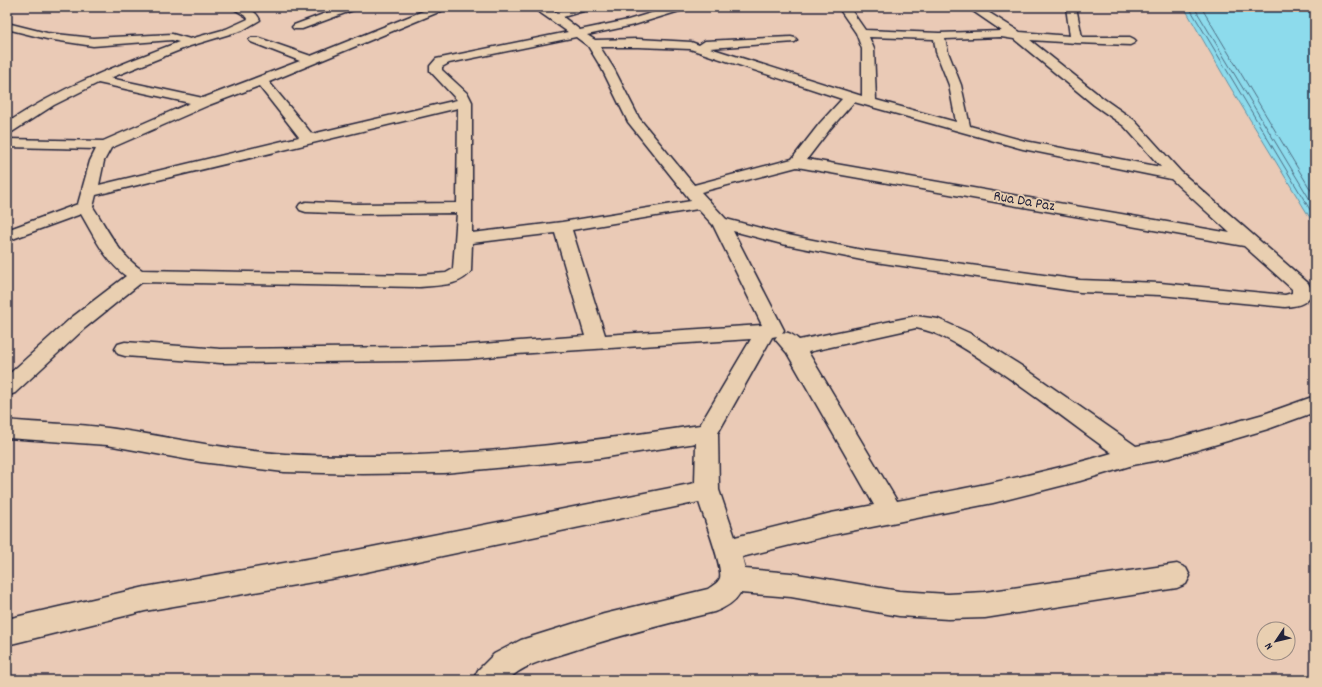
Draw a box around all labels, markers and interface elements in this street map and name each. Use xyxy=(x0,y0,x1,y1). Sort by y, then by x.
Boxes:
street label: Rua Da Paz xyxy=(992,186,1057,218)
north arrow xyxy=(1256,621,1296,661)
text: N xyxy=(1261,638,1278,652)

